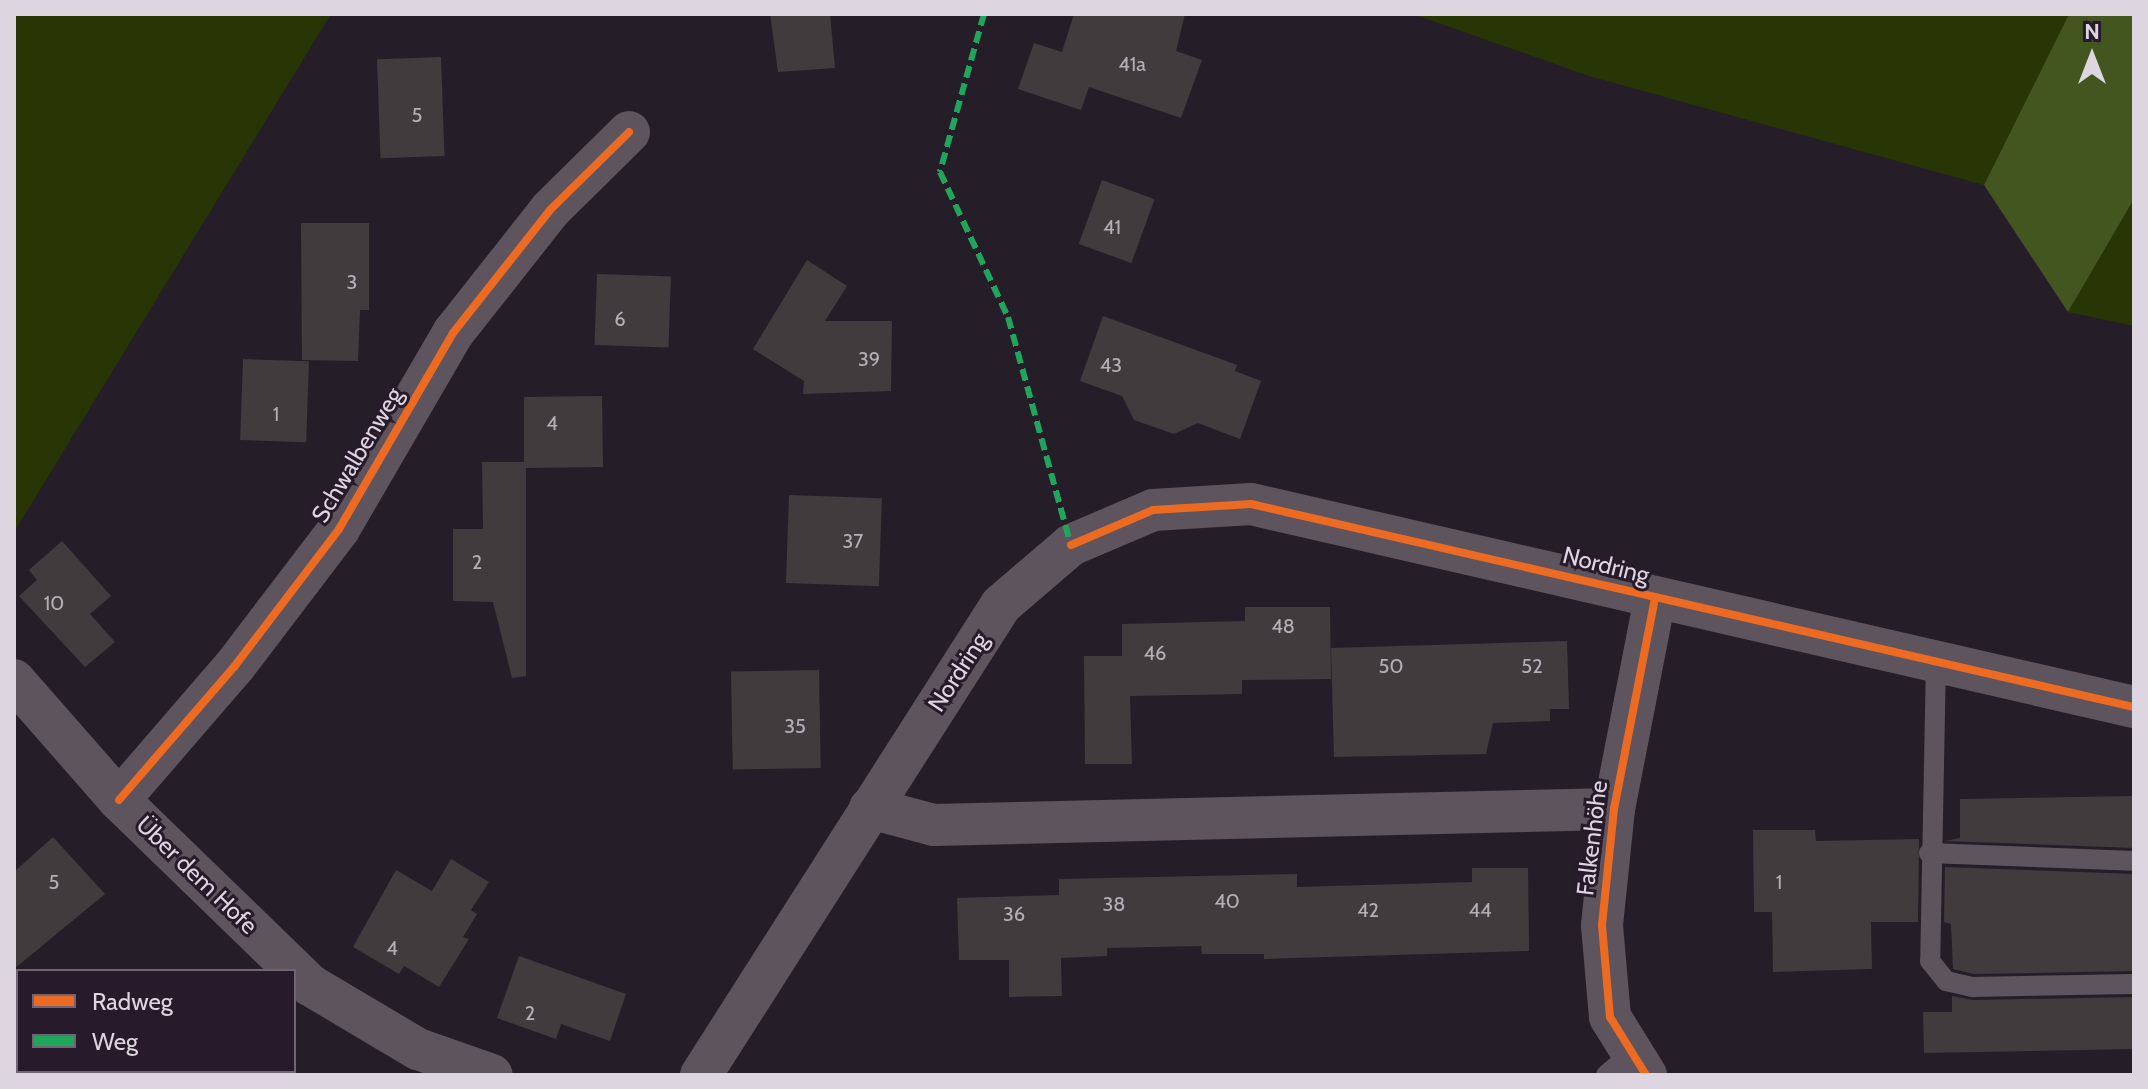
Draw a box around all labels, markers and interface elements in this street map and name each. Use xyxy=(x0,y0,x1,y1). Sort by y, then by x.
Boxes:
north arrow xyxy=(2052,16,2132,96)
text: N xyxy=(2084,18,2100,45)
house number: 41a xyxy=(1118,52,1146,76)
house number: 5 xyxy=(412,103,422,127)
house number: 41 xyxy=(1103,215,1121,239)
house number: 3 xyxy=(347,270,357,294)
house number: 6 xyxy=(614,307,626,331)
house number: 39 xyxy=(858,347,880,371)
house number: 43 xyxy=(1100,353,1122,377)
street label: Schwalbenweg xyxy=(305,382,409,528)
house number: 1 xyxy=(273,402,279,426)
house number: 4 xyxy=(546,411,558,435)
house number: 37 xyxy=(843,529,863,553)
street label: Nordring xyxy=(1560,540,1652,590)
house number: 2 xyxy=(472,550,482,574)
house number: 10 xyxy=(44,591,64,615)
house number: 48 xyxy=(1271,614,1295,638)
street label: Nordring xyxy=(922,627,994,717)
house number: 46 xyxy=(1144,641,1166,665)
house number: 50 xyxy=(1379,654,1403,678)
house number: 52 xyxy=(1521,654,1543,678)
house number: 35 xyxy=(784,714,806,738)
street label: Falkenhöhe xyxy=(1571,779,1613,897)
street label: Über dem Hofe xyxy=(130,810,264,940)
house number: 5 xyxy=(49,870,59,894)
house number: 1 xyxy=(1776,870,1782,894)
house number: 40 xyxy=(1214,889,1240,913)
house number: 38 xyxy=(1103,892,1125,916)
house number: 42 xyxy=(1357,898,1379,922)
house number: 44 xyxy=(1468,898,1492,922)
house number: 36 xyxy=(1003,902,1025,926)
house number: 4 xyxy=(386,936,398,960)
legend xyxy=(16,969,296,1073)
text: Radweg xyxy=(92,987,173,1016)
house number: 2 xyxy=(525,1001,535,1025)
text: Weg xyxy=(92,1027,138,1056)

